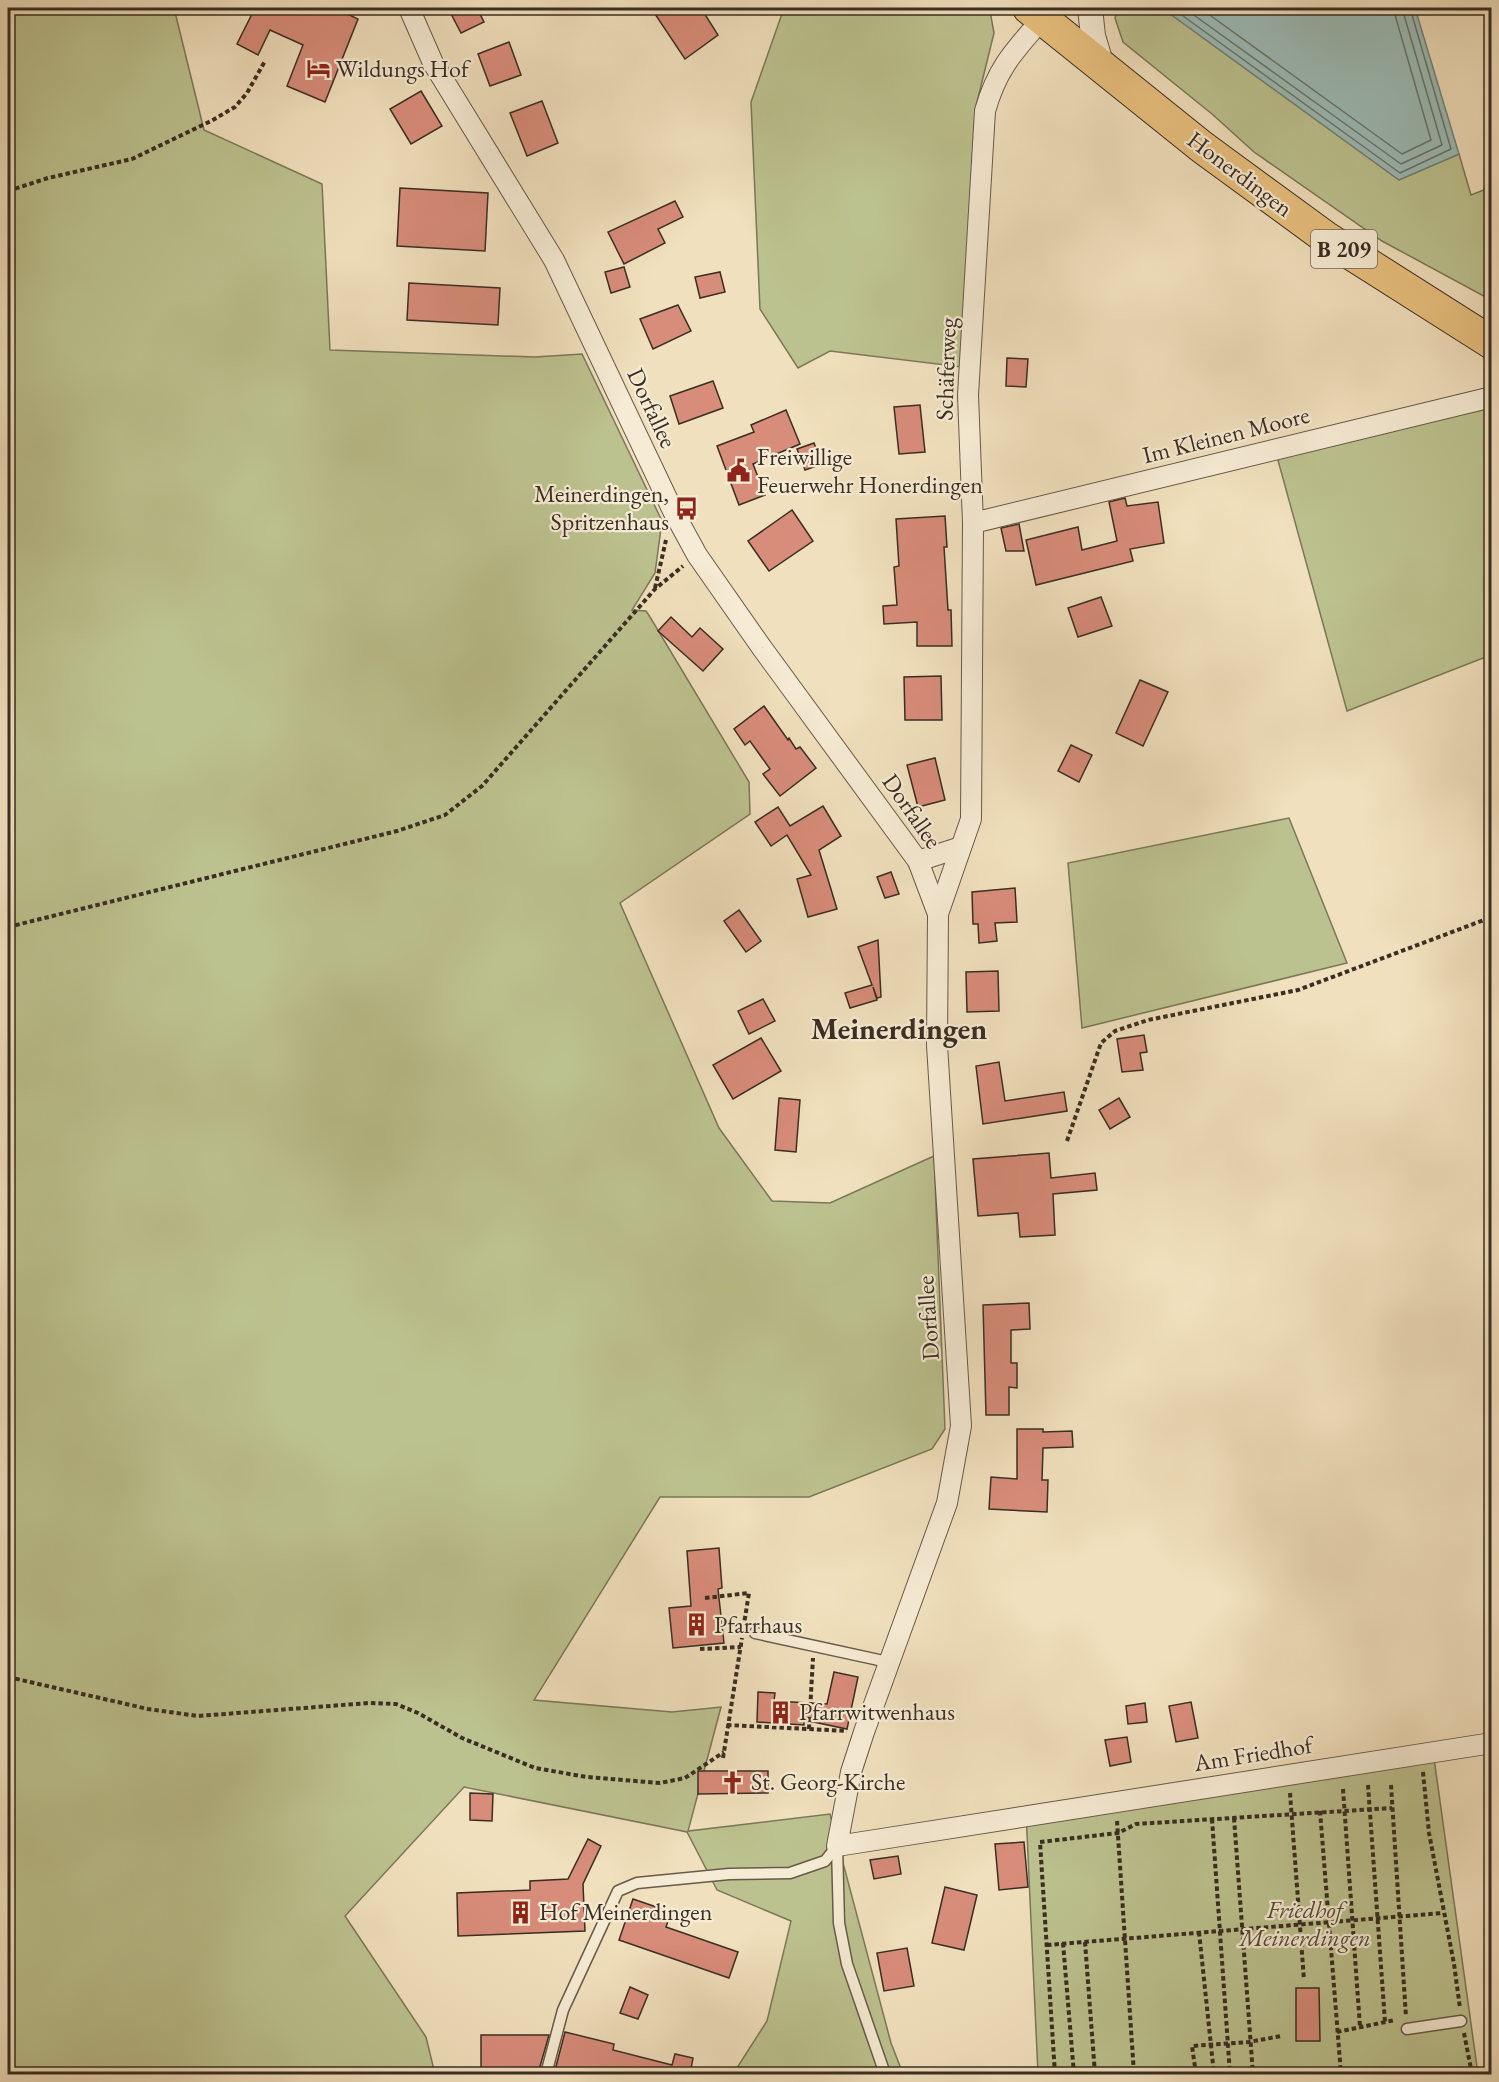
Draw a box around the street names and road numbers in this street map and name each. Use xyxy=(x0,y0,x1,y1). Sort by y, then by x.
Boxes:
street label: Honerdingen xyxy=(1181,124,1300,224)
road number: B 209 xyxy=(1311,230,1377,268)
street label: Schäferweg xyxy=(928,316,963,421)
street label: Dorfallee xyxy=(621,363,684,453)
street label: Im Kleinen Moore xyxy=(1139,399,1312,470)
street label: Dorfallee xyxy=(875,767,949,854)
street label: Dorfallee xyxy=(909,1275,946,1361)
street label: Am Friedhof xyxy=(1191,1728,1318,1778)

